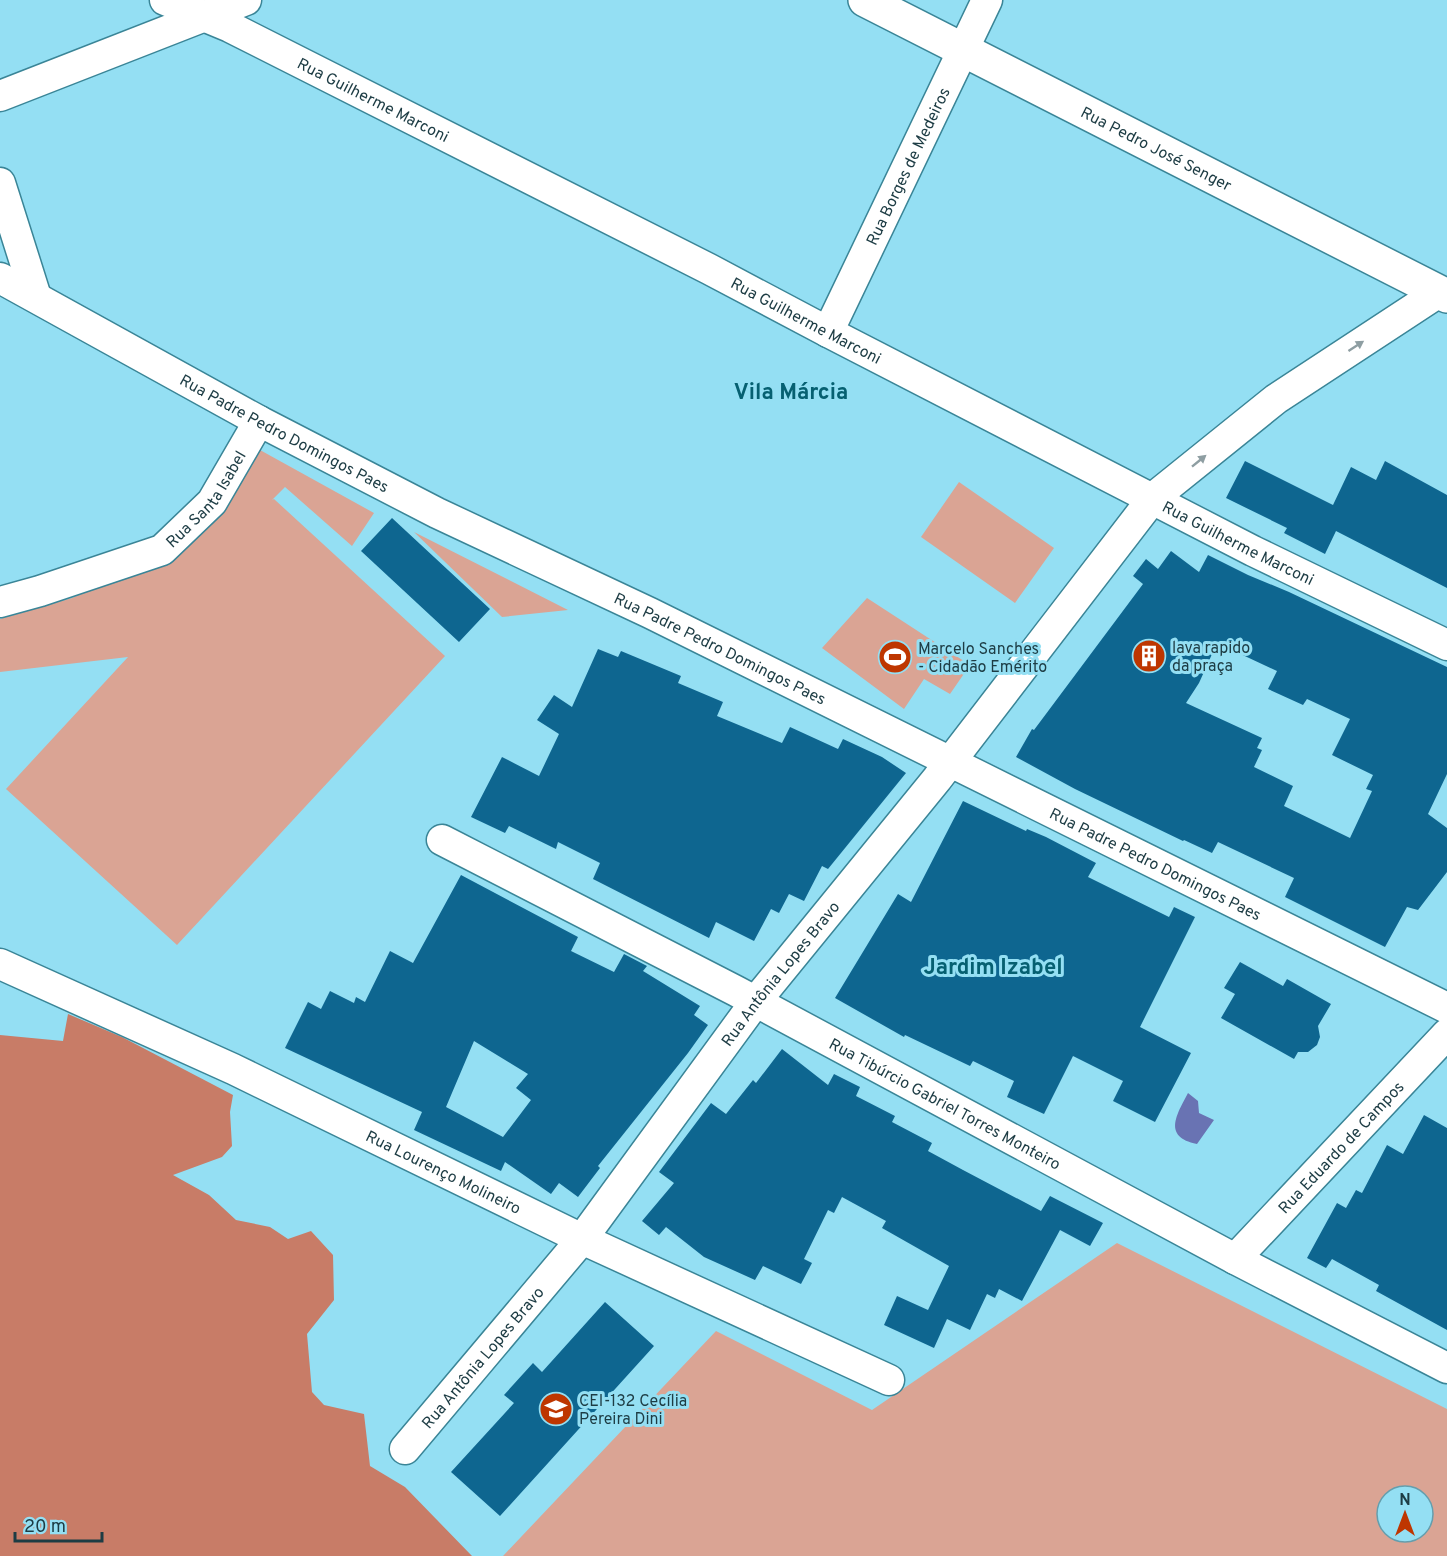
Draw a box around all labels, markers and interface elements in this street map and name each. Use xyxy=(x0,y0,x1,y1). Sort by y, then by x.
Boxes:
street label: Rua Guilherme Marconi xyxy=(293,55,452,148)
street label: Rua Borges de Medeiros xyxy=(863,85,956,249)
street label: Rua Pedro José Senger xyxy=(1077,103,1234,197)
street label: Rua Guilherme Marconi xyxy=(727,274,884,370)
one-way arrow xyxy=(1348,341,1364,352)
street label: Rua Padre Pedro Domingos Paes xyxy=(175,371,392,498)
district label: Vila Márcia xyxy=(734,380,848,407)
street label: Rua Santa Isabel xyxy=(163,448,251,553)
one-way arrow xyxy=(1191,455,1207,468)
street label: Rua Guilherme Marconi xyxy=(1158,498,1317,591)
street label: Rua Padre Pedro Domingos Paes xyxy=(610,589,829,711)
building icon: lava rapido da praça xyxy=(1131,638,1167,674)
sports icon: Marcelo Sanches - Cidadão Emérito xyxy=(877,639,913,675)
place label: lava rapido da praça xyxy=(1172,639,1250,677)
place label: Marcelo Sanches - Cidadão Emérito xyxy=(918,640,1047,678)
street label: Rua Padre Pedro Domingos Paes xyxy=(1046,805,1264,926)
street label: Rua Antônia Lopes Bravo xyxy=(718,898,845,1051)
district label: Jardim Izabel xyxy=(923,955,1063,982)
street label: Rua Tibúrcio Gabriel Torres Monteiro xyxy=(825,1035,1064,1175)
street label: Rua Eduardo de Campos xyxy=(1275,1078,1409,1219)
street label: Rua Lourenço Molineiro xyxy=(362,1127,524,1220)
street label: Rua Antônia Lopes Bravo xyxy=(418,1283,549,1434)
school or university icon: CEI-132 Cecília Pereira Dini xyxy=(538,1391,574,1427)
place label: CEI-132 Cecília Pereira Dini xyxy=(579,1392,687,1430)
north arrow xyxy=(1375,1484,1435,1544)
text: N xyxy=(1399,1491,1411,1511)
scale bar xyxy=(15,1505,102,1543)
text: 20 m xyxy=(24,1516,66,1539)

